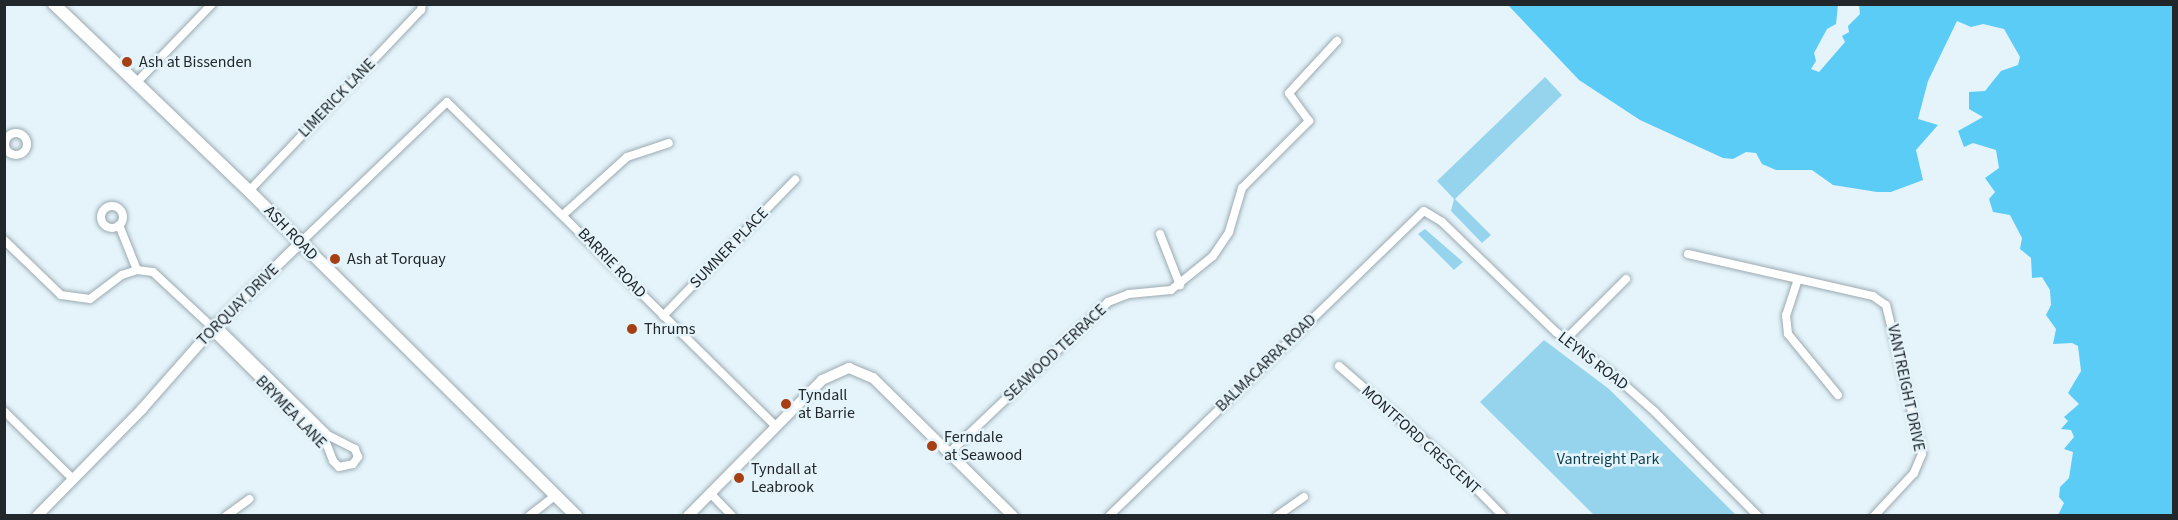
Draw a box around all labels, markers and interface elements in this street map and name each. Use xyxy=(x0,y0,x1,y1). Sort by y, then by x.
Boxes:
place label: Ash at Bissenden xyxy=(139,52,252,72)
marker: Ash at Bissenden xyxy=(120,55,134,69)
street label: LIMERICK LANE xyxy=(295,55,379,141)
street label: ASH ROAD xyxy=(260,202,322,264)
street label: SUMNER PLACE xyxy=(686,204,772,292)
street label: BARRIE ROAD xyxy=(574,224,650,302)
place label: Ash at Torquay xyxy=(347,249,446,269)
marker: Ash at Torquay xyxy=(328,252,342,266)
street label: TORQUAY DRIVE xyxy=(193,260,283,350)
street label: SEAWOOD TERRACE xyxy=(1000,300,1110,406)
street label: BALMACARRA ROAD xyxy=(1212,310,1320,416)
place label: Thrums xyxy=(644,319,696,339)
marker: Thrums xyxy=(625,322,639,336)
street label: VANTREIGHT DRIVE xyxy=(1883,323,1929,453)
street label: LEYNS ROAD xyxy=(1554,328,1632,394)
street label: BRYMEA LANE xyxy=(252,372,330,452)
street label: MONTFORD CRESCENT xyxy=(1358,382,1484,498)
place label: Tyndall at Barrie xyxy=(798,385,855,423)
marker: Tyndall at Barrie xyxy=(779,397,793,411)
place label: Ferndale at Seawood xyxy=(944,427,1022,465)
marker: Ferndale at Seawood xyxy=(925,439,939,453)
park label: Vantreight Park xyxy=(1557,449,1659,469)
place label: Tyndall at Leabrook xyxy=(751,459,817,497)
marker: Tyndall at Leabrook xyxy=(732,471,746,485)

